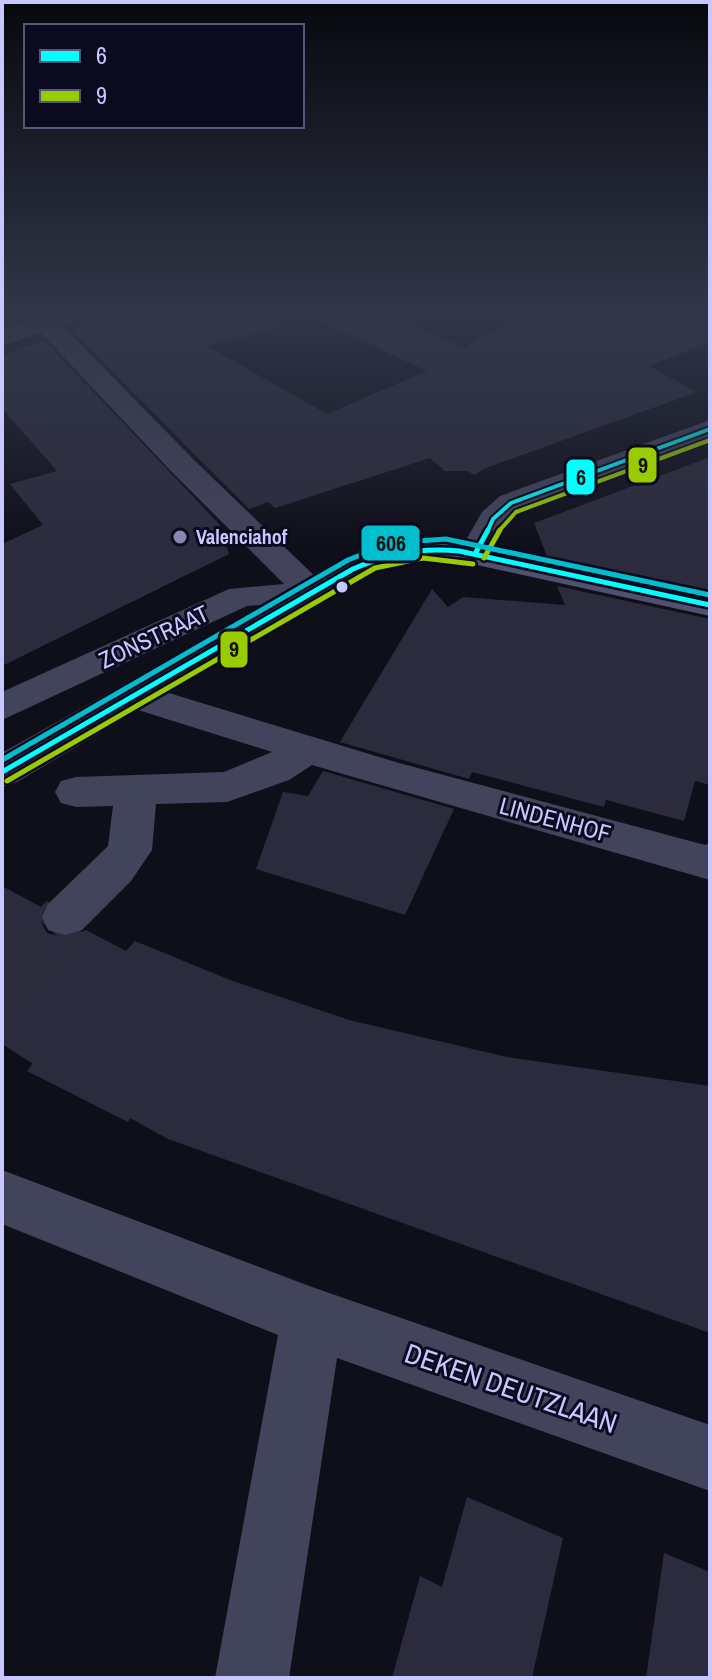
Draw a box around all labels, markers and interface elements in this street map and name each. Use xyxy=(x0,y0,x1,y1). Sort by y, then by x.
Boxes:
legend xyxy=(24,24,304,128)
text: 6 xyxy=(96,39,107,71)
text: 9 xyxy=(96,79,107,111)
line badge: 9 xyxy=(627,446,658,484)
text: 9 xyxy=(638,450,648,480)
line badge: 6 xyxy=(565,458,596,496)
text: 6 xyxy=(576,462,586,492)
place label: Valenciahof xyxy=(196,523,288,550)
line badge: 606 xyxy=(360,524,421,562)
marker: Valenciahof xyxy=(171,528,189,546)
text: 606 xyxy=(376,528,406,558)
unlabelled marker xyxy=(334,579,350,595)
street label: ZONSTRAAT xyxy=(93,597,214,675)
line badge: 9 xyxy=(219,630,249,669)
text: 9 xyxy=(229,634,239,664)
street label: LINDENHOF xyxy=(496,789,614,849)
street label: DEKEN DEUTZLAAN xyxy=(400,1334,622,1442)

